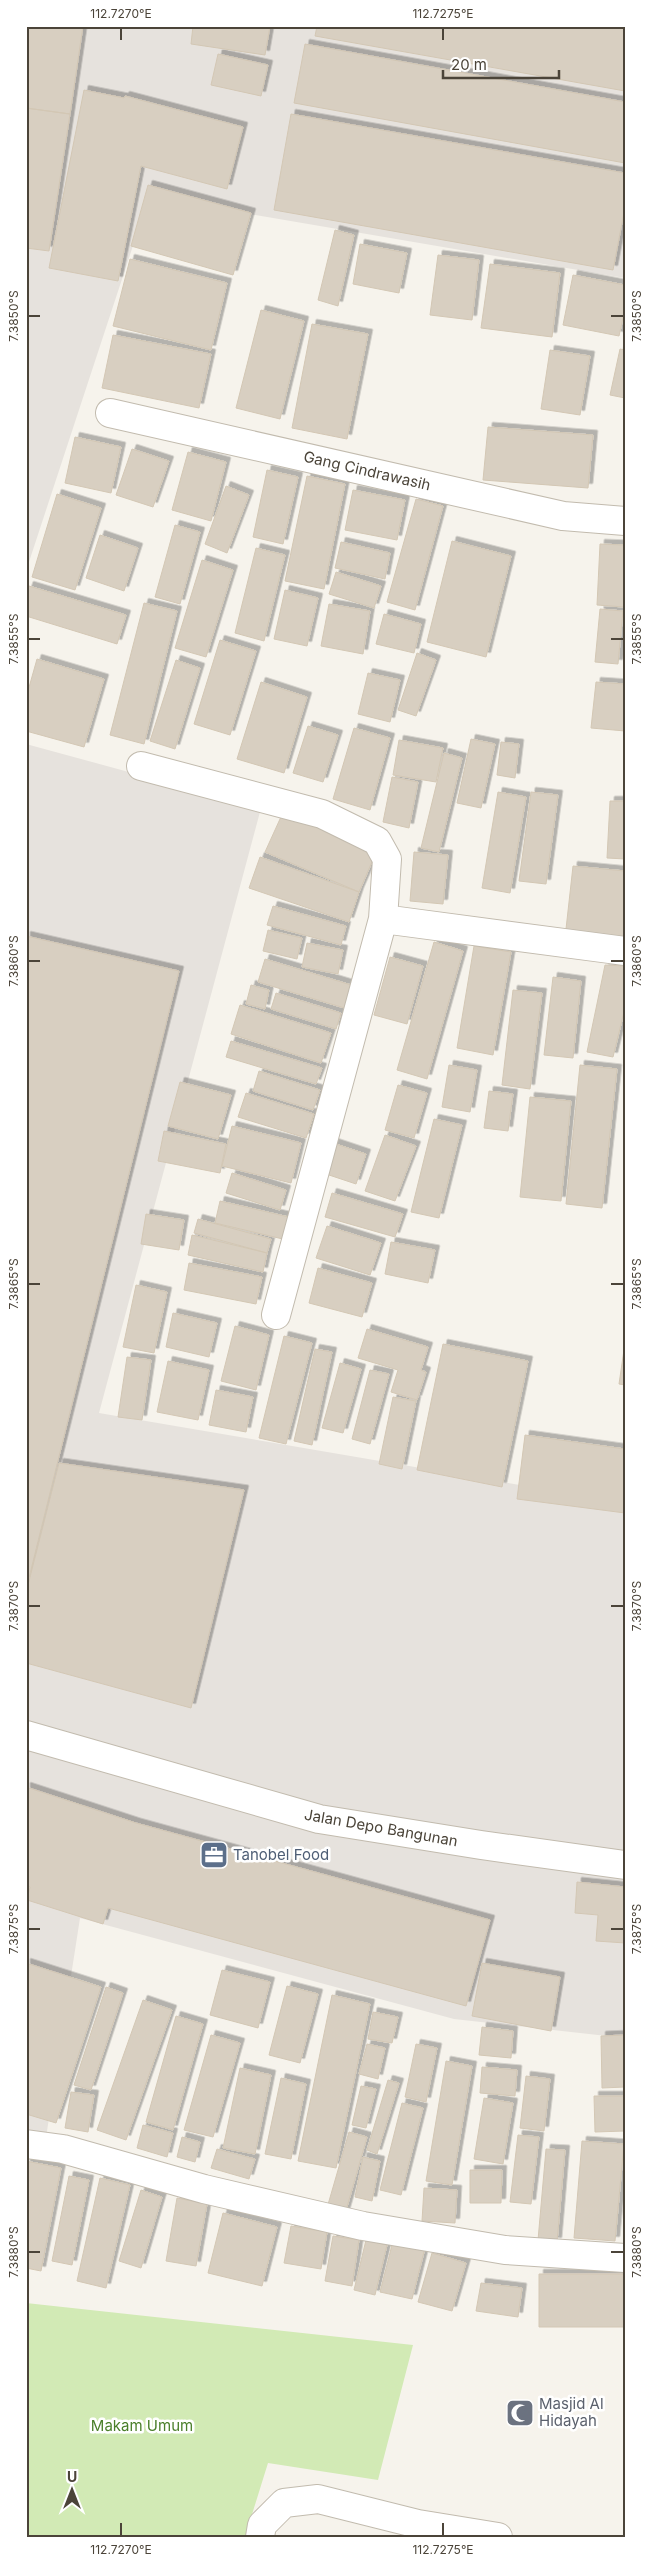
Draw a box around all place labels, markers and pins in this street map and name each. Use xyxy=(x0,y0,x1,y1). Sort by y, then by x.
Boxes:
office icon: Tanobel Food xyxy=(199,1840,229,1870)
place label: Tanobel Food xyxy=(233,1845,329,1864)
place label: Masjid Al Hidayah xyxy=(539,2394,604,2430)
mosque icon: Masjid Al Hidayah xyxy=(505,2398,535,2428)

